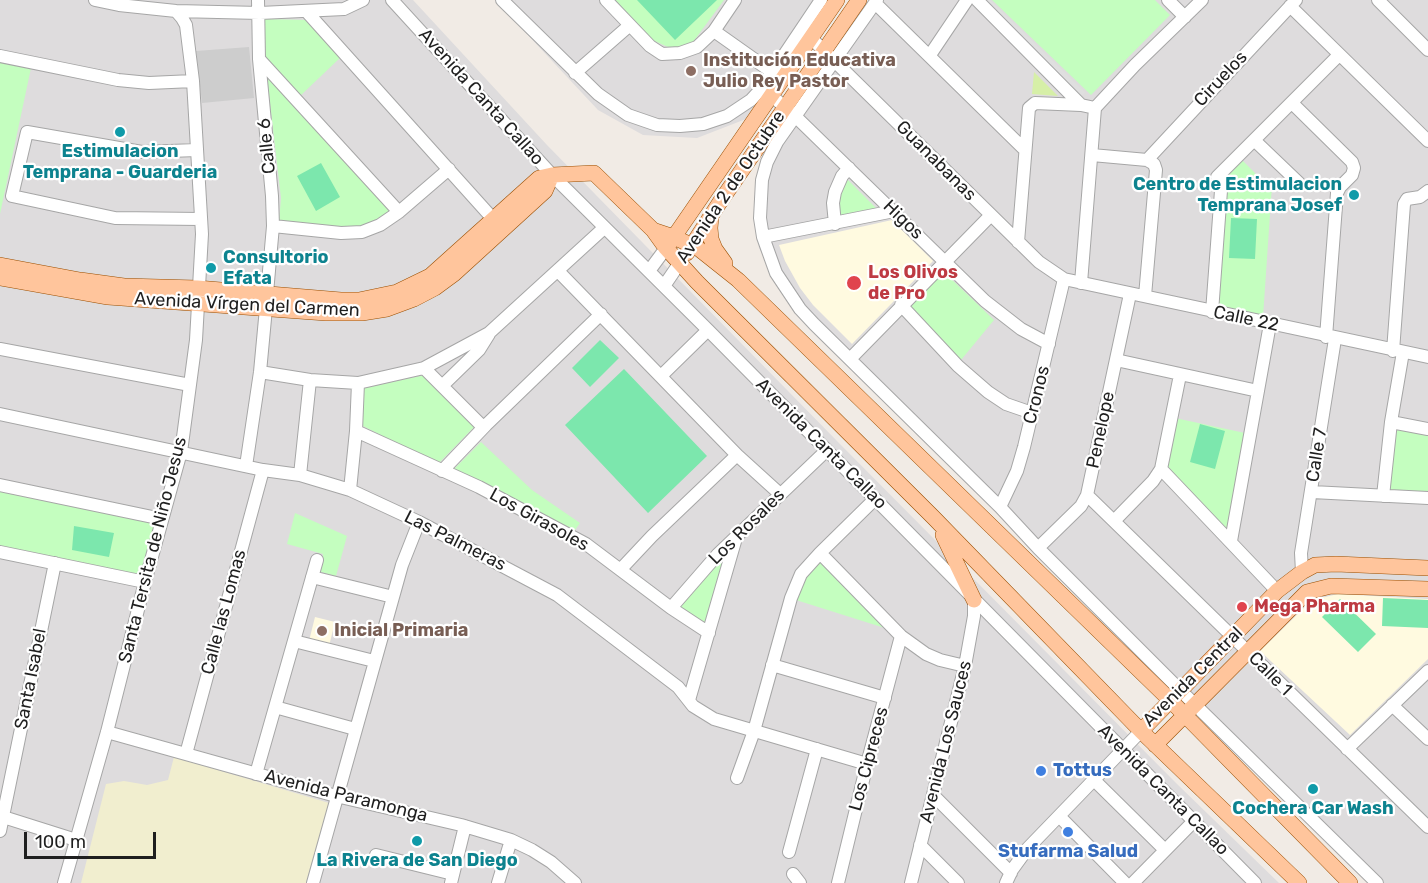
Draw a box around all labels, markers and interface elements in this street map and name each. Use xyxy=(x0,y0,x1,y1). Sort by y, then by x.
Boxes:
street label: Avenida Canta Callao xyxy=(414,24,548,170)
street label: Ciruelos xyxy=(1190,47,1252,111)
place label: Institución Educativa Julio Rey Pastor xyxy=(703,50,896,92)
marker: Institución Educativa Julio Rey Pastor xyxy=(684,64,698,78)
street label: Avenida 2 de Octubre xyxy=(672,107,790,267)
street label: Guanabanas xyxy=(891,116,981,206)
street label: Calle 6 xyxy=(253,117,281,175)
marker: Estimulacion Temprana - Guarderia xyxy=(113,125,127,139)
place label: Estimulacion Temprana - Guarderia xyxy=(23,141,217,184)
place label: Centro de Estimulacion Temprana Josef xyxy=(1133,174,1342,216)
marker: Centro de Estimulacion Temprana Josef xyxy=(1347,188,1361,202)
street label: Higos xyxy=(878,196,928,244)
place label: Consultorio Efata xyxy=(223,247,329,290)
marker: Consultorio Efata xyxy=(204,261,218,275)
place label: Los Olivos de Pro xyxy=(868,262,958,304)
marker: Los Olivos de Pro xyxy=(845,274,863,292)
street label: Avenida Vírgen del Carmen xyxy=(134,288,360,322)
street label: Calle 22 xyxy=(1211,302,1281,336)
street label: Cronos xyxy=(1019,364,1055,426)
street label: Avenida Canta Callao xyxy=(751,374,891,514)
street label: Penelope xyxy=(1082,390,1120,470)
street label: Calle 7 xyxy=(1302,426,1332,484)
street label: Santa Tersita de Niño Jesus xyxy=(114,435,192,665)
street label: Los Girasoles xyxy=(486,484,592,556)
street label: Los Rosales xyxy=(704,484,790,570)
street label: Las Palmeras xyxy=(401,506,509,576)
street label: Calle las Lomas xyxy=(197,547,251,677)
place label: Mega Pharma xyxy=(1254,596,1375,618)
marker: Mega Pharma xyxy=(1235,600,1249,614)
place label: Inicial Primaria xyxy=(334,620,468,642)
street label: Avenida Central xyxy=(1139,623,1247,731)
marker: Inicial Primaria xyxy=(315,624,329,638)
street label: Santa Isabel xyxy=(11,627,51,731)
street label: Calle 1 xyxy=(1244,648,1296,700)
street label: Avenida Los Sauces xyxy=(915,659,977,825)
street label: Los Cipreces xyxy=(845,705,893,813)
street label: Avenida Canta Callao xyxy=(1093,720,1233,860)
place label: Tottus xyxy=(1053,760,1112,782)
marker: Tottus xyxy=(1034,764,1048,778)
street label: Avenida Paramonga xyxy=(262,765,430,827)
marker: Cochera Car Wash xyxy=(1306,782,1320,796)
place label: Cochera Car Wash xyxy=(1232,798,1394,820)
scale bar xyxy=(27,820,159,858)
marker: Stufarma Salud xyxy=(1061,825,1075,839)
text: 100 m xyxy=(35,831,86,853)
marker: La Rivera de San Diego xyxy=(410,834,424,848)
place label: Stufarma Salud xyxy=(998,841,1138,863)
place label: La Rivera de San Diego xyxy=(316,850,518,872)

